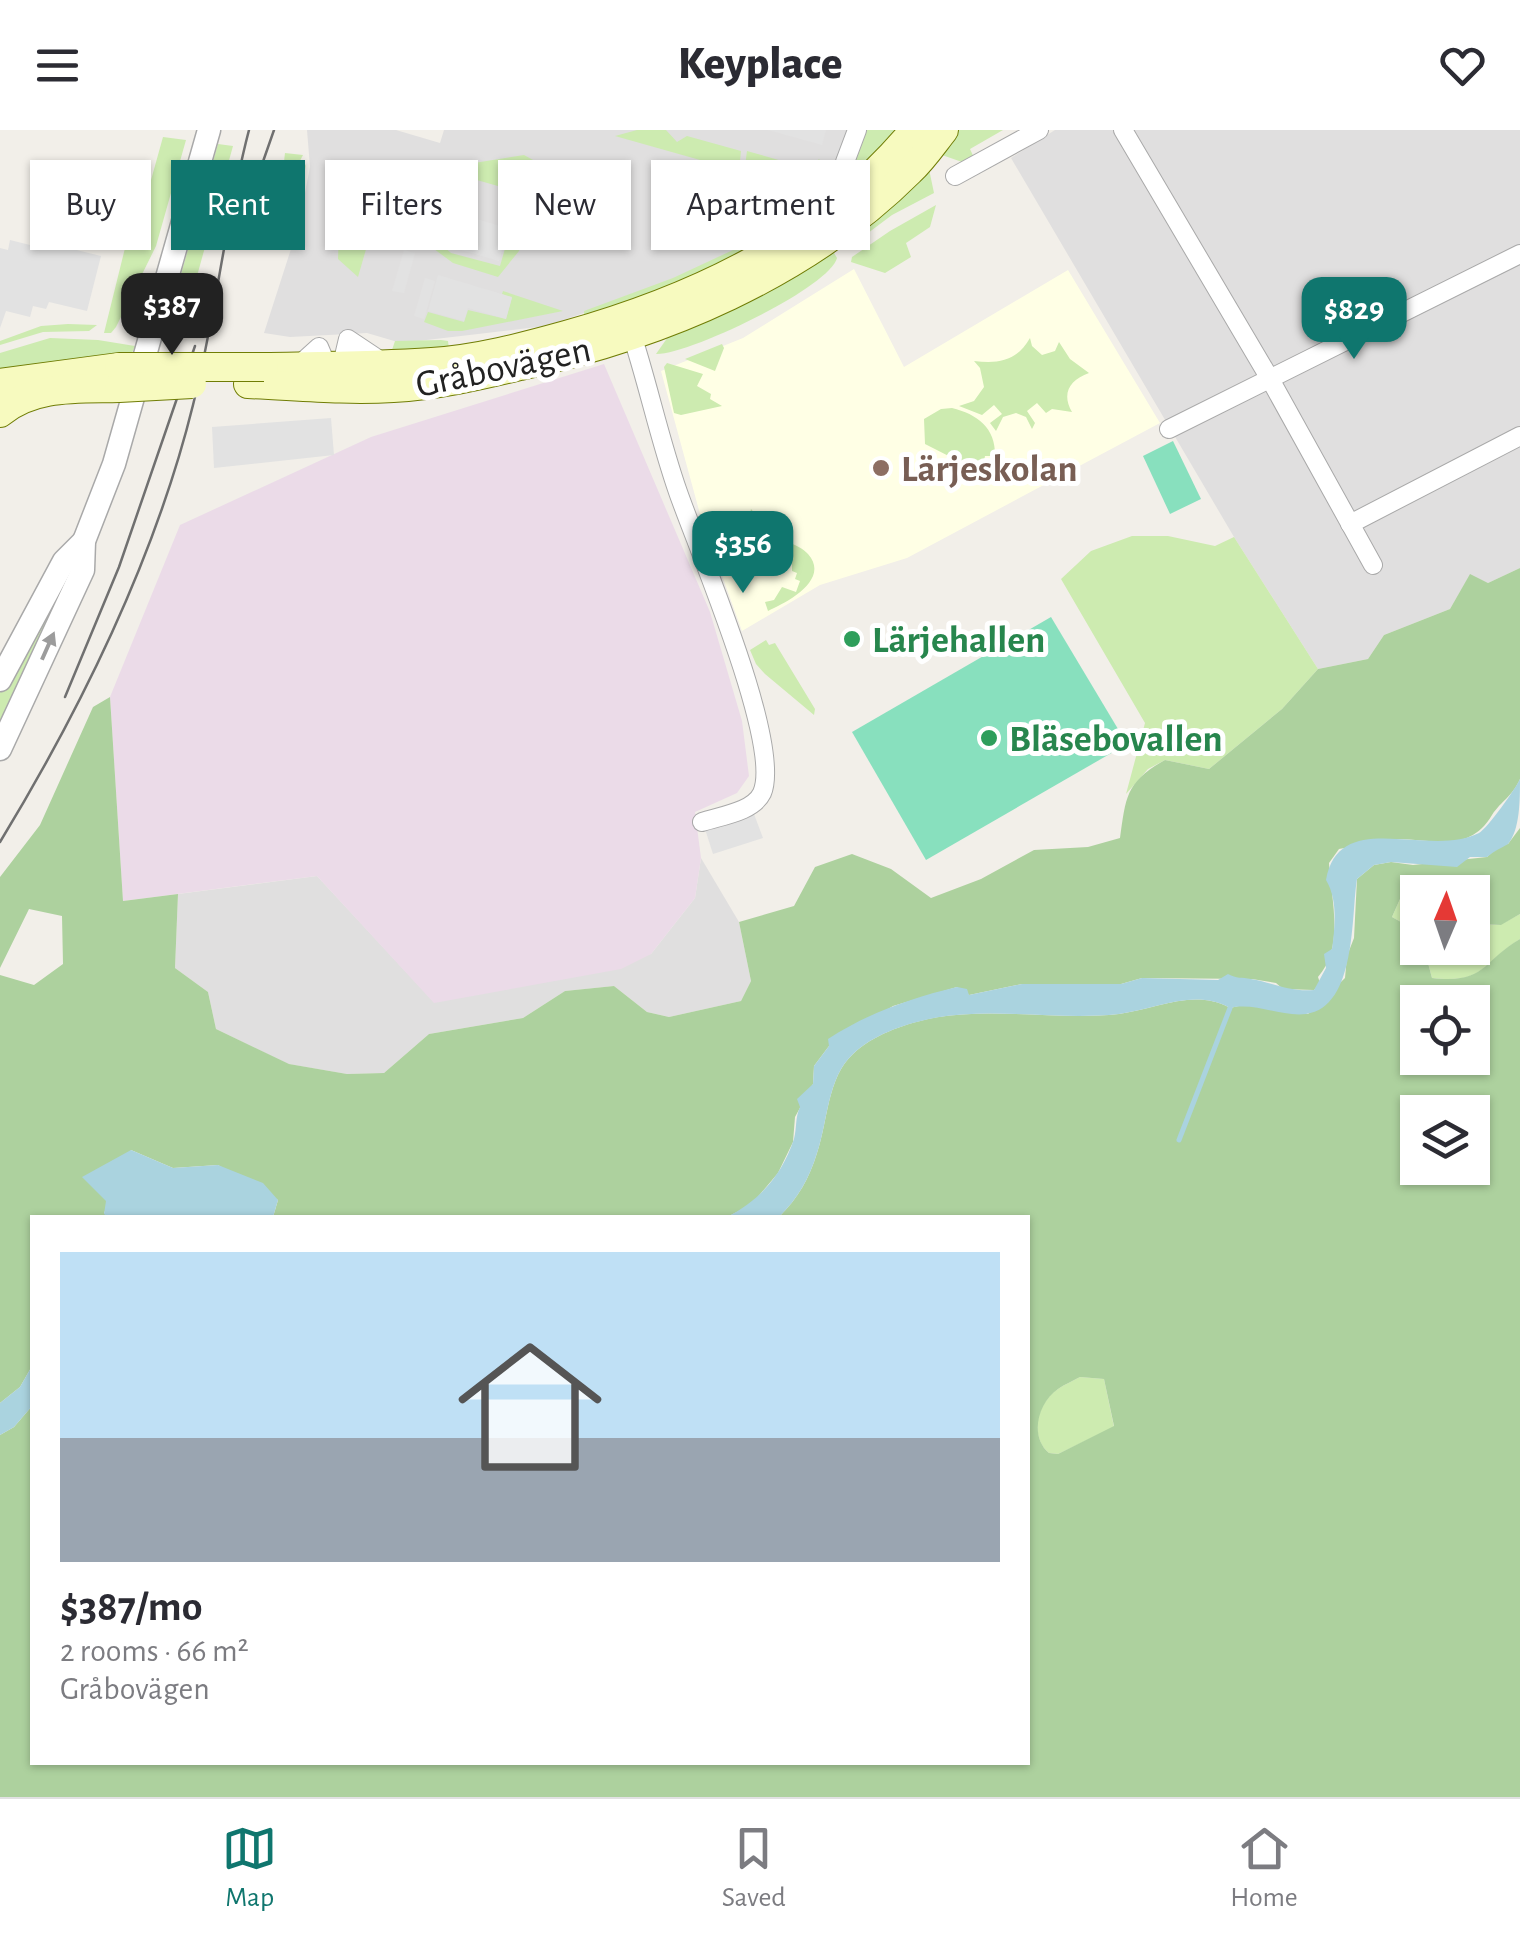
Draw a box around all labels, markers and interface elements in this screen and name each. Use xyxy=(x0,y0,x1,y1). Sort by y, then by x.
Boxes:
icon: menu xyxy=(30,38,85,93)
icon: heart xyxy=(1435,38,1490,93)
text: Keyplace xyxy=(678,42,842,87)
chip: Buy xyxy=(30,160,151,250)
chip: Rent xyxy=(171,160,305,250)
chip: Filters xyxy=(325,160,478,250)
chip: New xyxy=(498,160,631,250)
chip: Apartment xyxy=(651,160,870,250)
pin: $387 xyxy=(113,273,231,358)
pin: $829 xyxy=(1295,277,1413,362)
text: $387 xyxy=(143,289,201,321)
text: $829 xyxy=(1324,293,1384,325)
street label: Gråbovägen xyxy=(413,331,594,405)
place label: Lärjeskolan xyxy=(901,451,1078,489)
marker: Lärjeskolan xyxy=(870,457,892,479)
pin: $356 xyxy=(684,511,802,596)
text: $356 xyxy=(714,527,772,559)
place label: Lärjehallen xyxy=(872,622,1045,660)
marker: Lärjehallen xyxy=(841,628,863,650)
one-way arrow xyxy=(40,631,56,661)
place label: Bläsebovallen xyxy=(1009,721,1223,759)
marker: Bläsebovallen xyxy=(978,727,1000,749)
north arrow xyxy=(1400,875,1490,965)
map controls xyxy=(1400,875,1490,1185)
button: locate xyxy=(1400,985,1490,1075)
button: layers xyxy=(1400,1095,1490,1185)
icon: home xyxy=(440,1317,620,1497)
text: $387/mo xyxy=(60,1586,202,1628)
text: 2 rooms · 66 m² xyxy=(60,1635,249,1667)
text: Gråbovägen xyxy=(60,1673,210,1705)
tab: Map xyxy=(222,1821,277,1915)
tab: Saved xyxy=(722,1821,786,1915)
tab: Home xyxy=(1230,1821,1298,1915)

